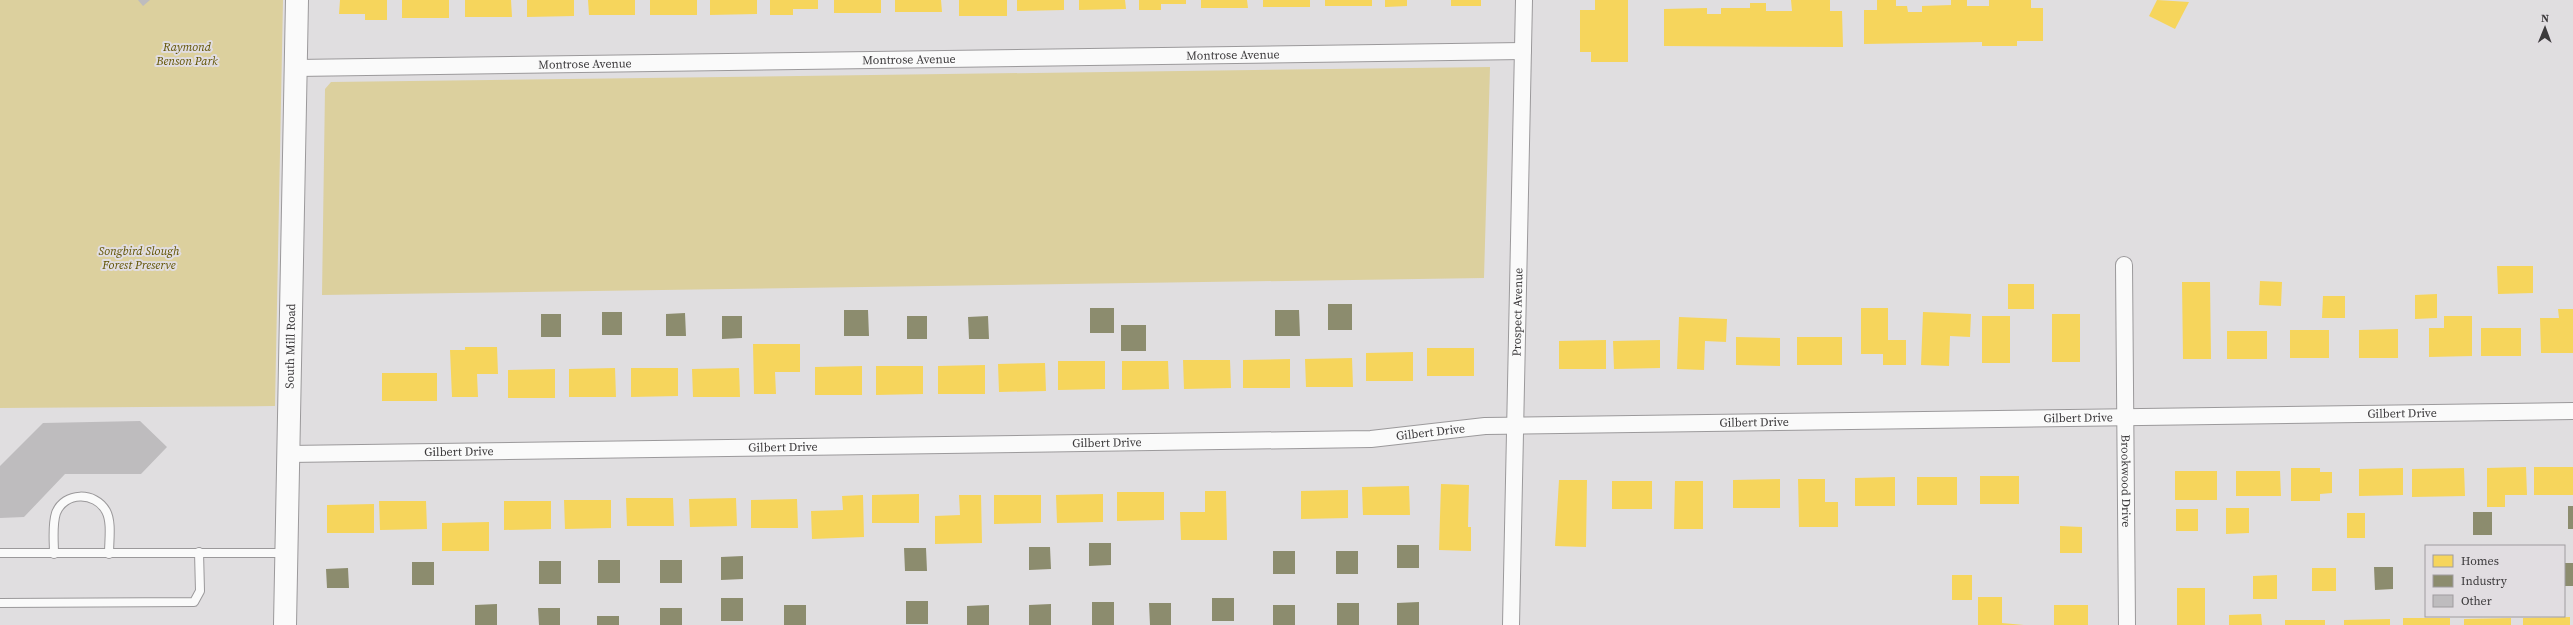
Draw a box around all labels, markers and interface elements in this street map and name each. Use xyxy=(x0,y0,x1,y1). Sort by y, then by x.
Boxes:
north arrow xyxy=(2525,8,2565,48)
text: N xyxy=(2541,11,2549,26)
park label: Raymond Benson Park xyxy=(155,39,218,69)
street label: Montrose Avenue xyxy=(1186,46,1280,64)
street label: Montrose Avenue xyxy=(862,51,956,68)
street label: Montrose Avenue xyxy=(538,55,632,73)
park label: Songbird Slough Forest Preserve xyxy=(98,243,180,273)
street label: Prospect Avenue xyxy=(1509,268,1526,357)
street label: South Mill Road xyxy=(282,303,299,389)
street label: Gilbert Drive xyxy=(2367,405,2437,422)
street label: Gilbert Drive xyxy=(2043,409,2113,426)
street label: Gilbert Drive xyxy=(1719,414,1789,431)
street label: Gilbert Drive xyxy=(1395,420,1466,444)
street label: Gilbert Drive xyxy=(1072,434,1142,451)
street label: Brookwood Drive xyxy=(2117,434,2134,527)
street label: Gilbert Drive xyxy=(748,439,818,456)
street label: Gilbert Drive xyxy=(424,443,494,460)
legend xyxy=(2425,545,2565,617)
text: Homes xyxy=(2461,553,2499,569)
text: Industry xyxy=(2461,573,2508,589)
text: Other xyxy=(2461,593,2492,609)

